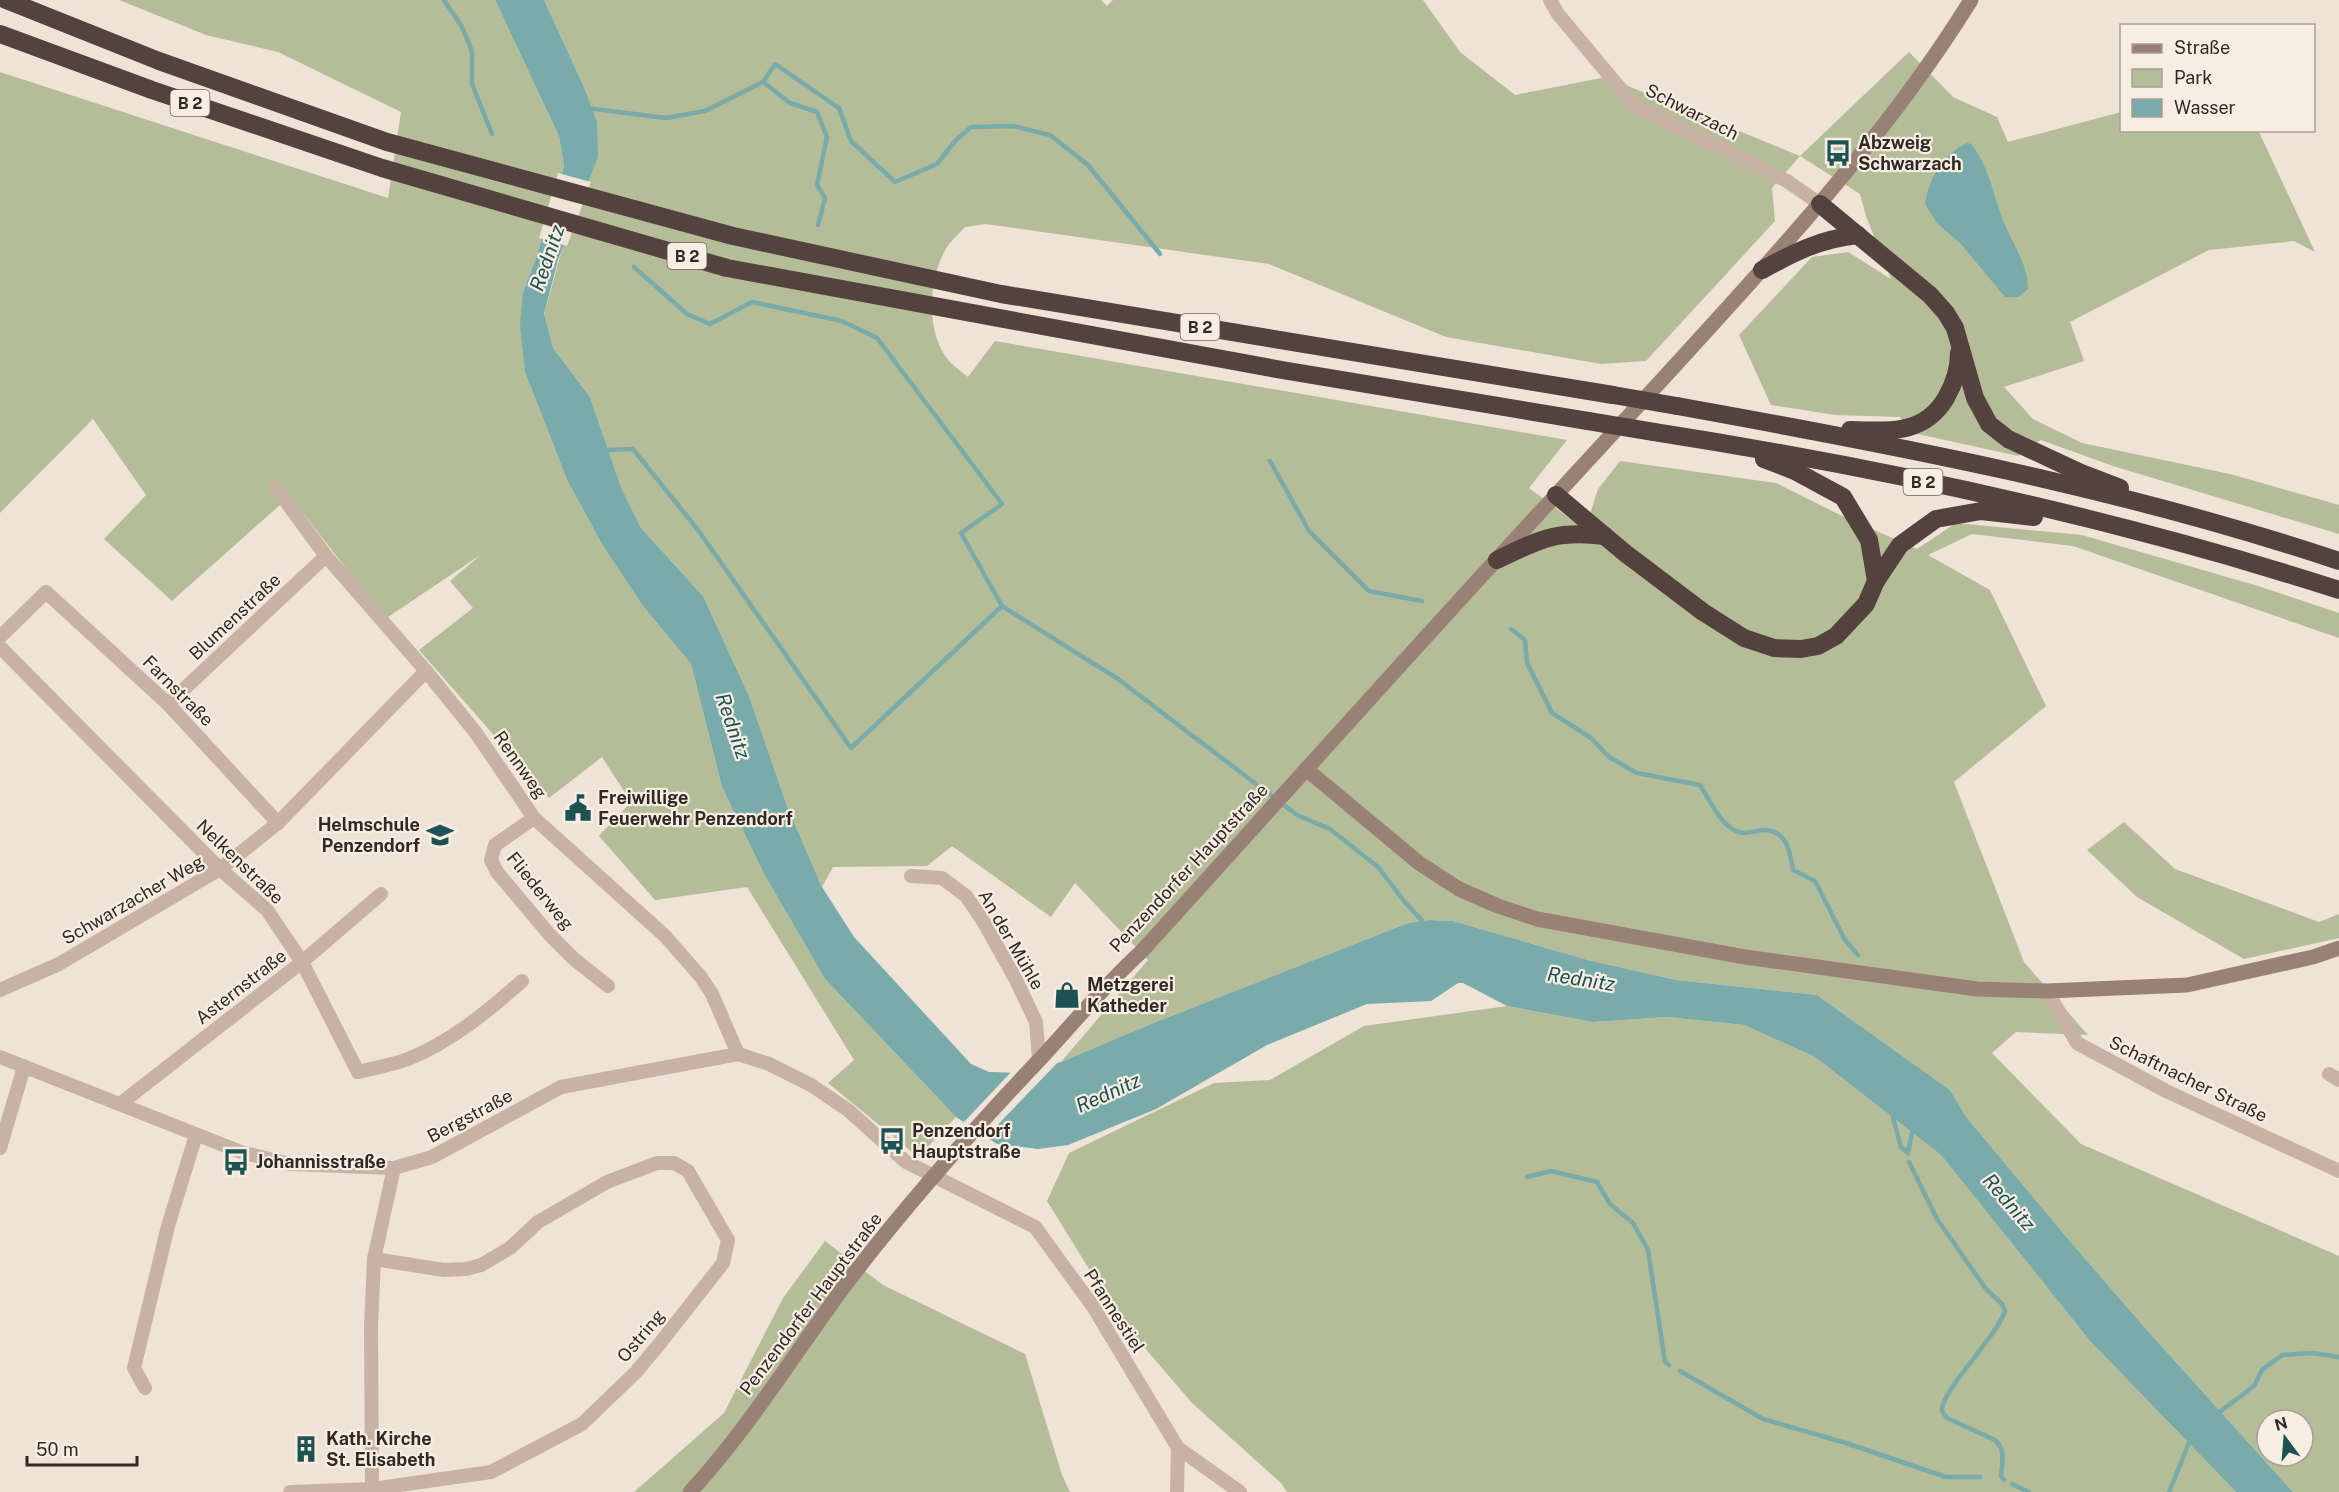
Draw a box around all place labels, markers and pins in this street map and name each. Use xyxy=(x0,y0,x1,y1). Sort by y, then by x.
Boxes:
place label: Abzweig Schwarzach xyxy=(1858,132,1962,174)
bus stop icon: Abzweig Schwarzach xyxy=(1823,138,1853,168)
place label: Freiwillige Feuerwehr Penzendorf xyxy=(598,787,793,829)
public building icon: Freiwillige Feuerwehr Penzendorf xyxy=(563,793,593,823)
place label: Helmschule Penzendorf xyxy=(318,814,420,856)
school or university icon: Helmschule Penzendorf xyxy=(425,820,455,850)
place label: Metzgerei Katheder xyxy=(1087,974,1174,1016)
shop icon: Metzgerei Katheder xyxy=(1052,980,1082,1010)
place label: Penzendorf Hauptstraße xyxy=(912,1120,1021,1162)
bus stop icon: Penzendorf Hauptstraße xyxy=(877,1126,907,1156)
bus stop icon: Johannisstraße xyxy=(221,1147,251,1177)
place label: Johannisstraße xyxy=(256,1151,386,1172)
place label: Kath. Kirche St. Elisabeth xyxy=(326,1428,435,1470)
building icon: Kath. Kirche St. Elisabeth xyxy=(291,1434,321,1464)

